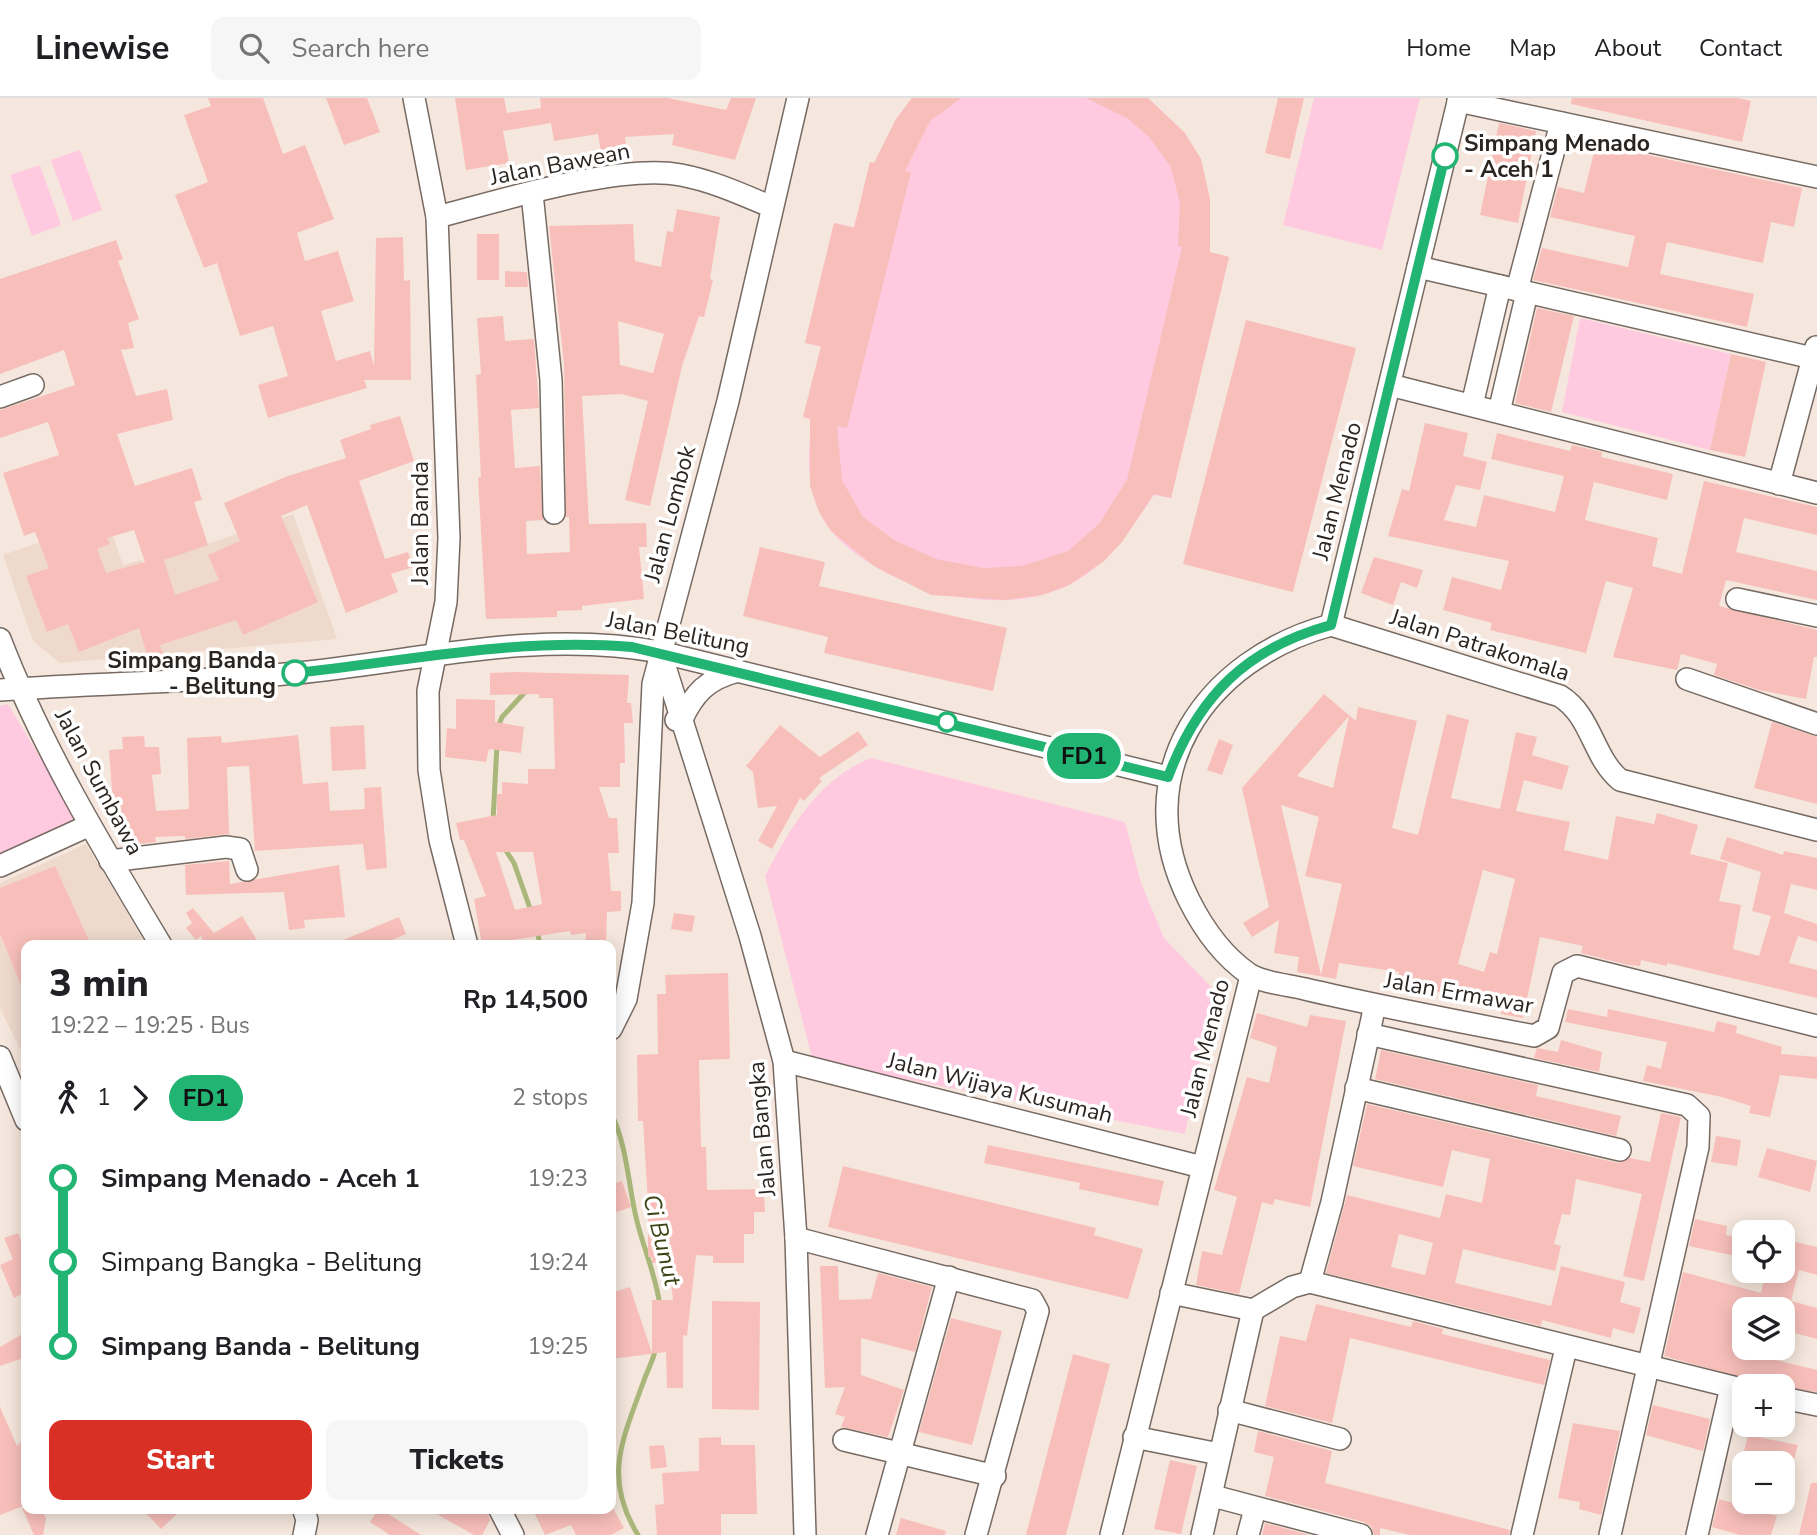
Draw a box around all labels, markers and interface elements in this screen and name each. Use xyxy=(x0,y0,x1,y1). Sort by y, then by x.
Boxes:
search box xyxy=(211,17,701,80)
text: Linewise xyxy=(35,26,169,71)
icon: search xyxy=(235,29,273,67)
text: Search here xyxy=(291,31,429,66)
text: Home xyxy=(1406,32,1471,64)
text: Map xyxy=(1509,32,1556,64)
text: About xyxy=(1594,32,1661,64)
text: Contact xyxy=(1699,32,1782,64)
place label: Simpang Menado - Aceh 1 xyxy=(1464,128,1650,185)
street label: Jalan Bawean xyxy=(486,135,633,193)
marker: Simpang Menado - Aceh 1 xyxy=(1432,143,1458,169)
street label: Jalan Menado xyxy=(1305,419,1369,564)
street label: Jalan Lombok xyxy=(637,442,703,587)
street label: Jalan Banda xyxy=(405,461,436,586)
street label: Jalan Patrakomala xyxy=(1385,601,1574,689)
street label: Jalan Belitung xyxy=(603,604,752,662)
place label: Simpang Banda - Belitung xyxy=(107,645,276,702)
marker: Simpang Banda - Belitung xyxy=(282,660,308,686)
street label: Jalan Sumbawa xyxy=(47,703,151,860)
unlabelled marker xyxy=(937,712,957,732)
line badge: FD1 xyxy=(1044,733,1124,779)
text: FD1 xyxy=(1061,740,1107,772)
text: 3 min xyxy=(49,958,149,1009)
street label: Jalan Ermawar xyxy=(1381,964,1537,1021)
street label: Jalan Menado xyxy=(1173,976,1237,1121)
text: Rp 14,500 xyxy=(463,982,588,1017)
text: 19:22 – 19:25 · Bus xyxy=(49,1010,250,1041)
street label: Jalan Wijaya Kusumah xyxy=(883,1045,1116,1131)
street label: Jalan Bangka xyxy=(741,1060,783,1199)
icon: walk xyxy=(49,1079,87,1117)
icon: forward xyxy=(121,1079,159,1117)
text: 1 xyxy=(97,1082,111,1113)
text: FD1 xyxy=(183,1082,229,1114)
text: 2 stops xyxy=(512,1082,588,1113)
text: Simpang Menado - Aceh 1 xyxy=(101,1161,420,1196)
text: 19:23 xyxy=(528,1163,588,1194)
water label: Ci Bunut xyxy=(635,1191,689,1290)
map controls xyxy=(1732,1220,1795,1514)
button: locate xyxy=(1732,1220,1795,1283)
text: Simpang Bangka - Belitung xyxy=(101,1245,422,1280)
text: 19:24 xyxy=(528,1247,588,1278)
button: layers xyxy=(1732,1297,1795,1360)
text: Simpang Banda - Belitung xyxy=(101,1329,420,1364)
text: 19:25 xyxy=(528,1331,588,1362)
button: + xyxy=(1732,1374,1795,1437)
button: Start xyxy=(49,1420,312,1500)
button: Tickets xyxy=(326,1420,588,1500)
button: − xyxy=(1732,1451,1795,1514)

